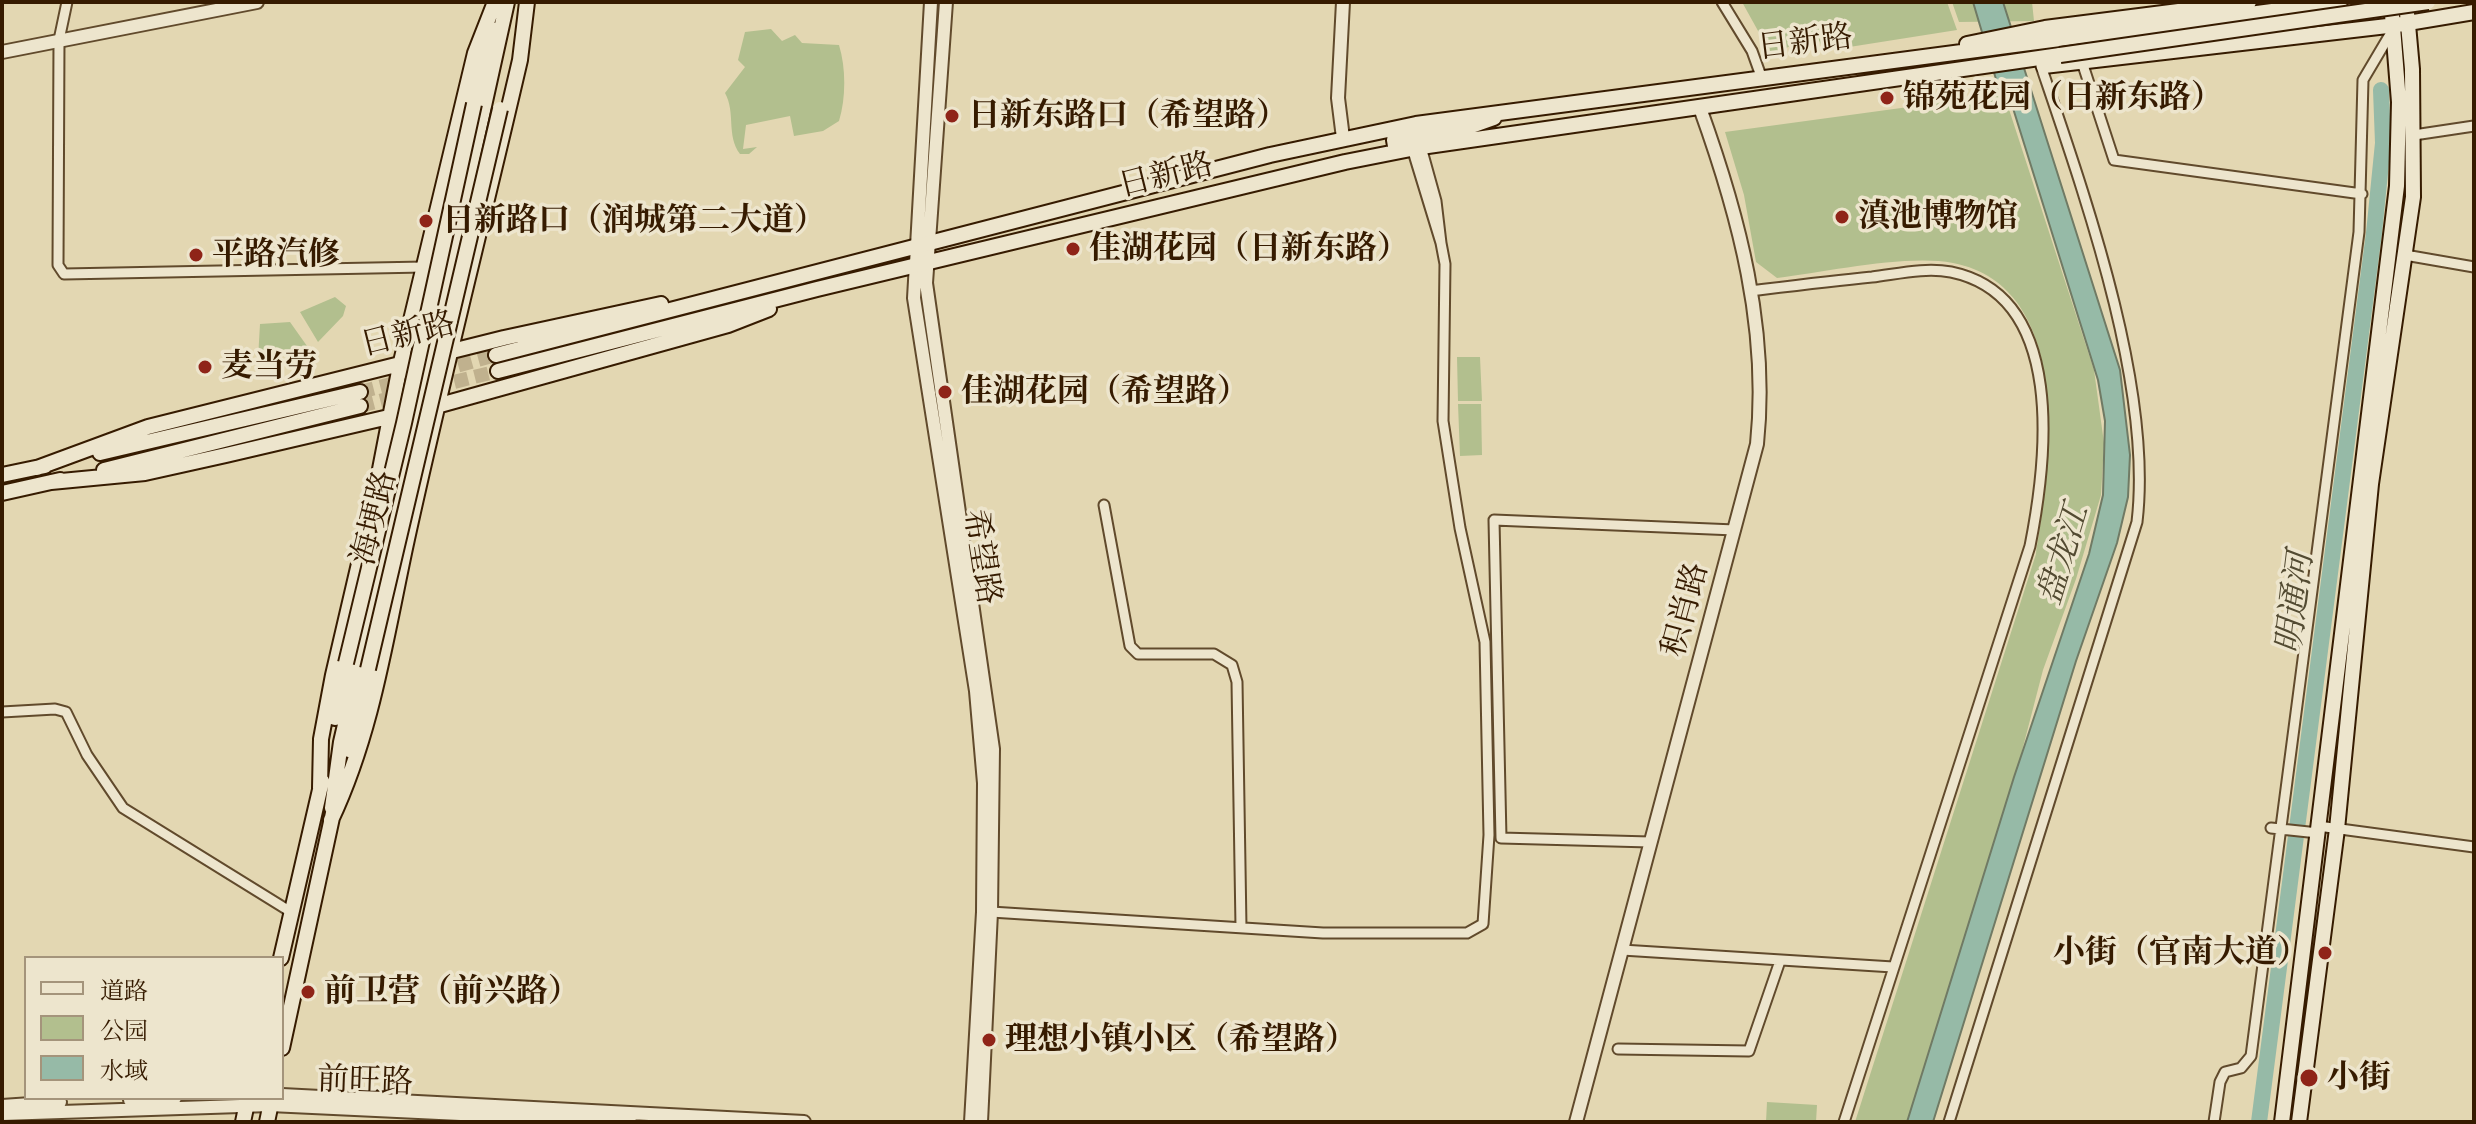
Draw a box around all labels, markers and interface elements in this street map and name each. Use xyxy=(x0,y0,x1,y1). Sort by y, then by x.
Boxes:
street label: 日新路 xyxy=(1755,18,1855,68)
place label: 锦苑花园（日新东路） xyxy=(1903,79,2223,117)
marker: 锦苑花园（日新东路） xyxy=(1878,89,1896,107)
place label: 日新东路口（希望路） xyxy=(968,97,1288,135)
marker: 日新东路口（希望路） xyxy=(943,107,961,125)
street label: 日新路 xyxy=(1115,146,1217,206)
place label: 滇池博物馆 xyxy=(1858,198,2018,236)
place label: 日新路口（润城第二大道） xyxy=(442,202,826,240)
marker: 滇池博物馆 xyxy=(1833,208,1851,226)
marker: 日新路口（润城第二大道） xyxy=(417,212,435,230)
place label: 佳湖花园（日新东路） xyxy=(1089,230,1409,268)
place label: 平路汽修 xyxy=(212,236,340,274)
marker: 佳湖花园（日新东路） xyxy=(1064,240,1082,258)
marker: 平路汽修 xyxy=(187,246,205,264)
street label: 日新路 xyxy=(357,305,459,365)
place label: 麦当劳 xyxy=(221,348,317,386)
marker: 麦当劳 xyxy=(196,358,214,376)
place label: 佳湖花园（希望路） xyxy=(961,373,1249,411)
marker: 佳湖花园（希望路） xyxy=(936,383,954,401)
street label: 海埂路 xyxy=(345,467,405,569)
water label: 盘龙江 xyxy=(2030,500,2098,610)
street label: 希望路 xyxy=(955,507,1007,607)
water label: 明通河 xyxy=(2270,550,2322,656)
street label: 积肖路 xyxy=(1655,559,1717,661)
place label: 小街（官南大道） xyxy=(2053,934,2309,972)
marker: 小街（官南大道） xyxy=(2316,944,2334,962)
legend xyxy=(24,956,284,1100)
place label: 前卫营（前兴路） xyxy=(324,973,580,1011)
text: 道路 xyxy=(100,975,148,1006)
marker: 前卫营（前兴路） xyxy=(299,983,317,1001)
text: 公园 xyxy=(100,1015,148,1046)
place label: 理想小镇小区（希望路） xyxy=(1005,1021,1357,1059)
marker: 理想小镇小区（希望路） xyxy=(980,1031,998,1049)
text: 水域 xyxy=(100,1055,148,1086)
place label: 小街 xyxy=(2327,1059,2391,1097)
street label: 前旺路 xyxy=(316,1061,414,1103)
marker: 小街 xyxy=(2298,1067,2320,1089)

